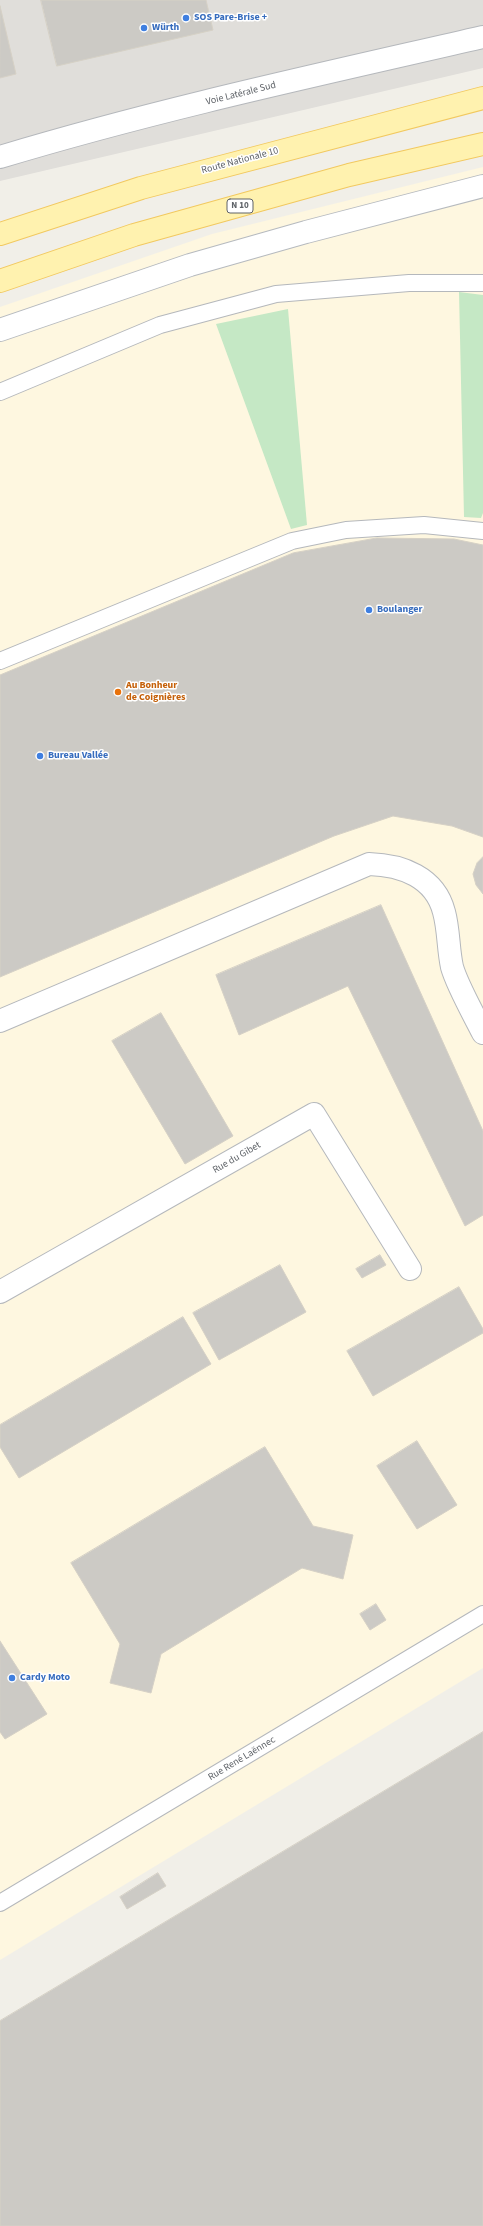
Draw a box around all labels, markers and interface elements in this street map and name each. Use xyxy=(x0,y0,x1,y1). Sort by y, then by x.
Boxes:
place label: SOS Pare-Brise + xyxy=(194,12,267,24)
marker: SOS Pare-Brise + xyxy=(181,13,191,23)
place label: Würth xyxy=(152,22,179,34)
marker: Würth xyxy=(139,23,149,33)
street label: Voie Latérale Sud xyxy=(205,79,277,109)
street label: Route Nationale 10 xyxy=(200,145,280,177)
road number: N 10 xyxy=(227,199,253,213)
place label: Boulanger xyxy=(377,604,422,616)
marker: Boulanger xyxy=(364,605,374,615)
place label: Au Bonheur de Coignières xyxy=(126,680,186,704)
marker: Au Bonheur de Coignières xyxy=(113,687,123,697)
place label: Bureau Vallée xyxy=(48,750,108,762)
marker: Bureau Vallée xyxy=(35,751,45,761)
street label: Rue du Gibet xyxy=(211,1139,263,1177)
place label: Cardy Moto xyxy=(20,1672,70,1684)
marker: Cardy Moto xyxy=(7,1673,17,1683)
street label: Rue René Laënnec xyxy=(206,1734,278,1784)

